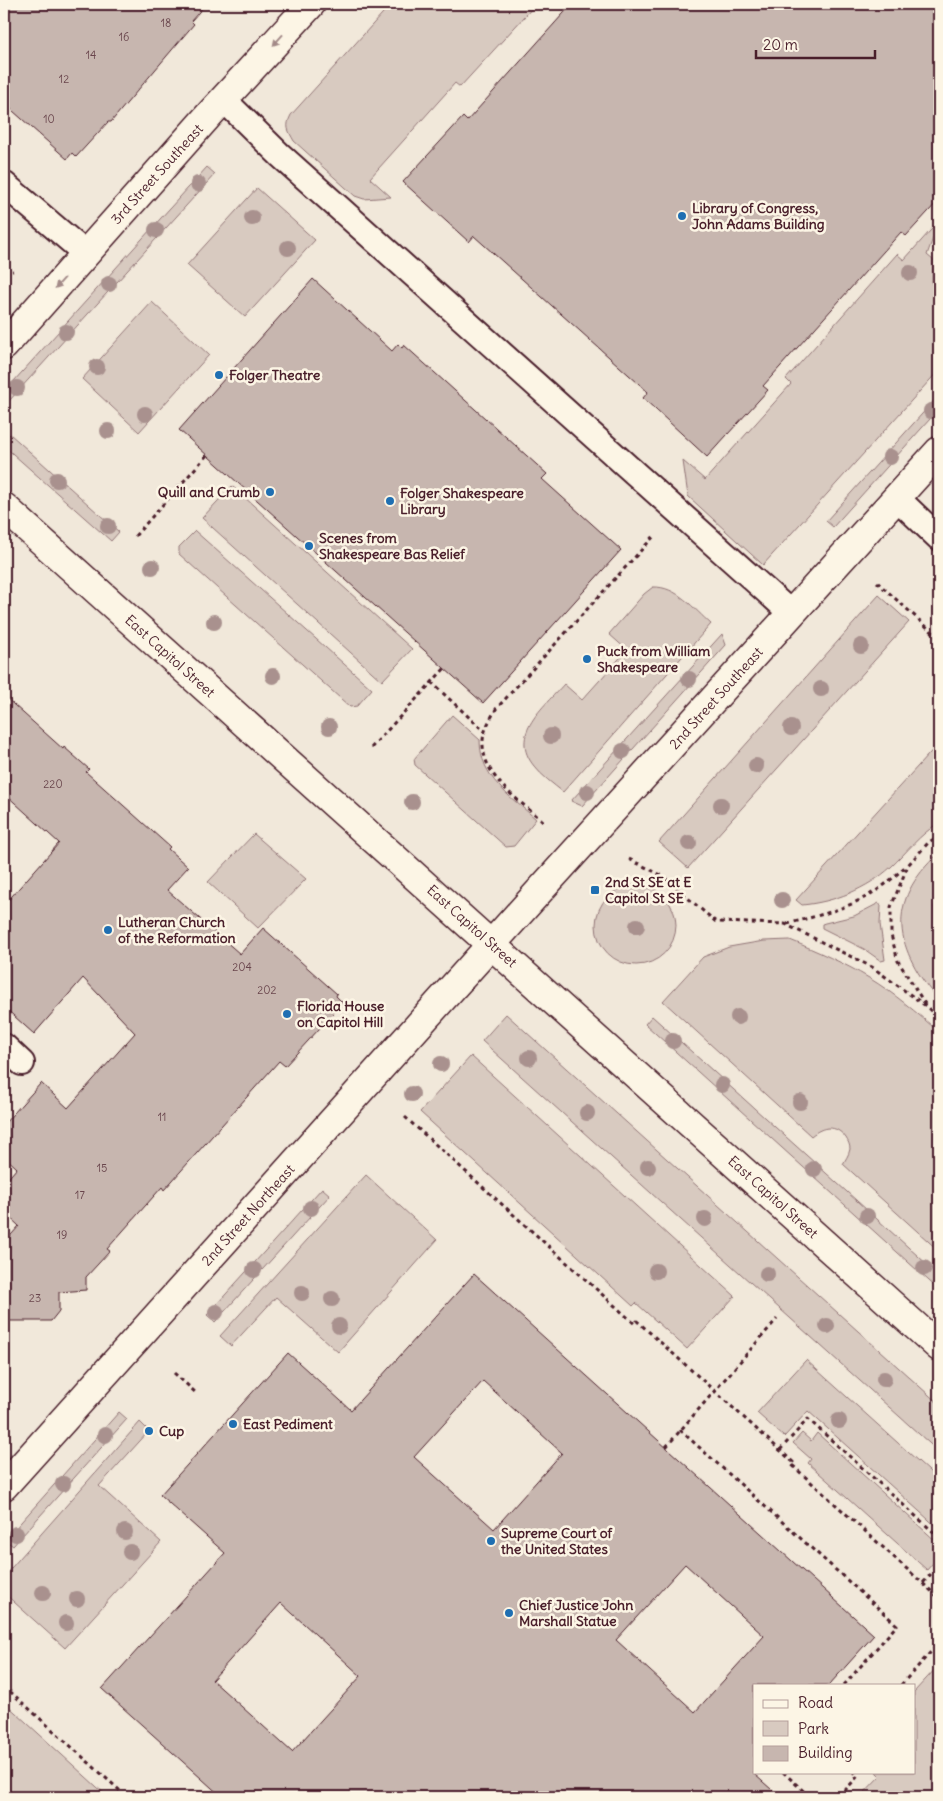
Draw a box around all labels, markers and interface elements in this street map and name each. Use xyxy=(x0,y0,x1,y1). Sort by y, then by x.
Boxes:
house number: 18 xyxy=(161,16,171,30)
scale bar xyxy=(756,28,874,60)
house number: 16 xyxy=(119,30,129,44)
one-way arrow xyxy=(272,33,284,45)
text: 20 m xyxy=(763,35,798,54)
house number: 14 xyxy=(86,48,96,62)
house number: 12 xyxy=(59,72,69,86)
house number: 10 xyxy=(43,112,55,126)
street label: 3rd Street Southeast xyxy=(107,120,207,228)
place label: Library of Congress, John Adams Building xyxy=(692,199,825,233)
marker: Library of Congress, John Adams Building xyxy=(676,210,688,222)
one-way arrow xyxy=(55,276,66,289)
place label: Folger Theatre xyxy=(229,366,321,384)
marker: Folger Theatre xyxy=(213,369,225,381)
place label: Quill and Crumb xyxy=(158,483,260,501)
place label: Folger Shakespeare Library xyxy=(400,484,524,518)
marker: Quill and Crumb xyxy=(264,486,276,498)
marker: Folger Shakespeare Library xyxy=(384,495,396,507)
place label: Scenes from Shakespeare Bas Relief xyxy=(319,529,466,563)
marker: Scenes from Shakespeare Bas Relief xyxy=(303,540,315,552)
street label: East Capitol Street xyxy=(121,611,219,701)
place label: Puck from William Shakespeare xyxy=(597,642,711,676)
street label: 2nd Street Southeast xyxy=(665,643,767,753)
marker: Puck from William Shakespeare xyxy=(581,653,593,665)
house number: 220 xyxy=(43,777,63,791)
place label: 2nd St SE at E Capitol St SE xyxy=(605,873,692,907)
street label: East Capitol Street xyxy=(423,881,521,971)
marker: 2nd St SE at E Capitol St SE xyxy=(589,884,601,896)
place label: Lutheran Church of the Reformation xyxy=(118,913,236,947)
marker: Lutheran Church of the Reformation xyxy=(102,924,114,936)
house number: 204 xyxy=(232,960,252,974)
house number: 202 xyxy=(257,983,277,997)
place label: Florida House on Capitol Hill xyxy=(297,997,385,1031)
marker: Florida House on Capitol Hill xyxy=(281,1008,293,1020)
house number: 11 xyxy=(158,1110,166,1124)
street label: East Capitol Street xyxy=(724,1152,822,1242)
street label: 2nd Street Northeast xyxy=(198,1160,299,1270)
house number: 15 xyxy=(97,1161,107,1175)
house number: 17 xyxy=(75,1188,85,1202)
house number: 19 xyxy=(57,1228,67,1242)
house number: 23 xyxy=(29,1291,41,1305)
place label: East Pediment xyxy=(243,1415,333,1433)
marker: East Pediment xyxy=(227,1418,239,1430)
place label: Cup xyxy=(159,1422,184,1440)
marker: Cup xyxy=(143,1425,155,1437)
place label: Supreme Court of the United States xyxy=(501,1524,614,1558)
marker: Supreme Court of the United States xyxy=(485,1535,497,1547)
place label: Chief Justice John Marshall Statue xyxy=(519,1596,633,1630)
marker: Chief Justice John Marshall Statue xyxy=(503,1607,515,1619)
legend xyxy=(753,1684,916,1774)
text: Road xyxy=(798,1693,833,1712)
text: Park xyxy=(798,1719,829,1738)
text: Building xyxy=(798,1743,853,1762)

